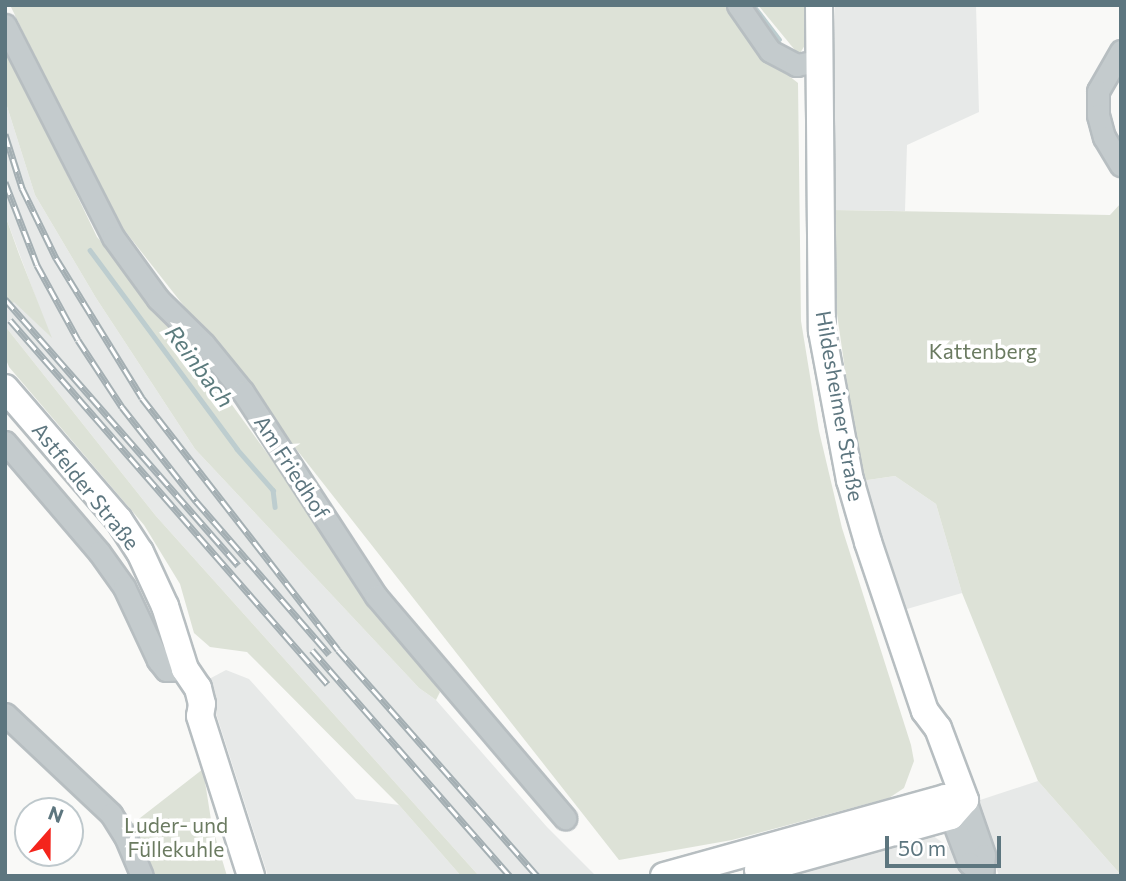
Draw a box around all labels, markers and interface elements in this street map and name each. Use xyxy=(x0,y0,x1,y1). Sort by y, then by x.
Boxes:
street label: Hildesheimer Straße xyxy=(811,309,869,503)
water label: Reinbach xyxy=(160,319,240,413)
park label: Kattenberg xyxy=(929,338,1037,364)
street label: Am Friedhof xyxy=(249,411,335,523)
street label: Astfelder Straße xyxy=(27,417,145,555)
north arrow xyxy=(14,797,84,867)
text: N xyxy=(45,801,67,827)
park label: Luder- und Füllekuhle xyxy=(124,812,228,862)
scale bar xyxy=(888,822,1004,866)
text: 50 m xyxy=(898,835,946,860)

